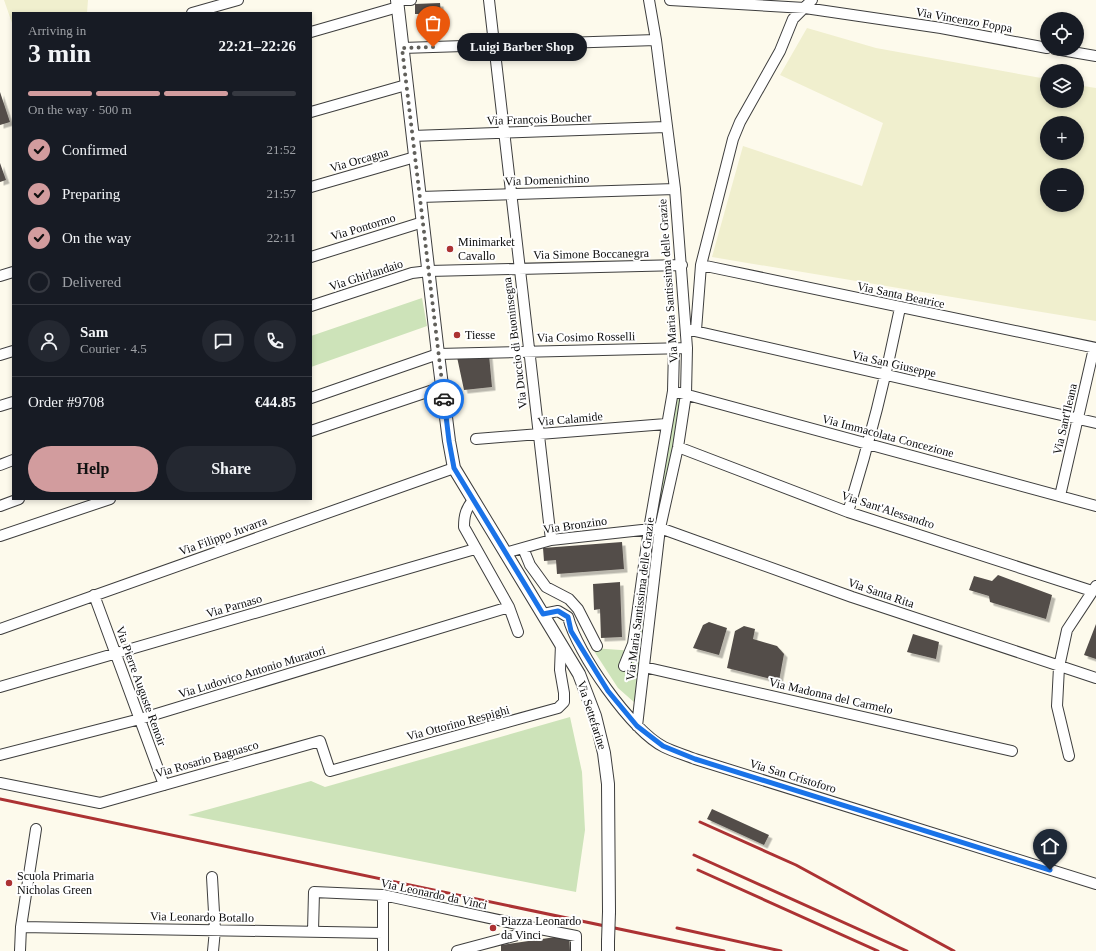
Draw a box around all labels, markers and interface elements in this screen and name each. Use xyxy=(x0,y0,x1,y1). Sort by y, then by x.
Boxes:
street label: Via Vincenzo Foppa xyxy=(915,5,1014,35)
pin xyxy=(416,6,450,47)
icon: bag xyxy=(422,12,444,34)
map controls xyxy=(1040,12,1084,212)
button: locate xyxy=(1040,12,1084,56)
text: Arriving in xyxy=(28,23,86,38)
callout: Luigi Barber Shop xyxy=(457,33,587,61)
text: 22:21–22:26 xyxy=(219,38,296,54)
text: 3 min xyxy=(28,39,91,68)
text: Luigi Barber Shop xyxy=(470,39,574,54)
button: layers xyxy=(1040,64,1084,108)
text: On the way · 500 m xyxy=(28,102,132,117)
street label: Via François Boucher xyxy=(486,110,592,128)
button: + xyxy=(1040,116,1084,160)
icon: check xyxy=(28,139,50,161)
text: Confirmed xyxy=(62,142,127,158)
text: 21:52 xyxy=(266,142,296,157)
street label: Via Orcagna xyxy=(328,145,391,175)
button: − xyxy=(1040,168,1084,212)
street label: Via Domenichino xyxy=(504,172,590,188)
icon: check xyxy=(28,183,50,205)
text: Preparing xyxy=(62,186,120,202)
text: 21:57 xyxy=(266,186,296,201)
street label: Via Maria Santissima delle Grazie xyxy=(655,198,681,364)
street label: Via Pontormo xyxy=(329,211,397,243)
icon: check xyxy=(28,227,50,249)
text: On the way xyxy=(62,230,131,246)
text: 22:11 xyxy=(267,230,296,245)
place label: Minimarket Cavallo xyxy=(458,235,515,263)
marker: Minimarket Cavallo xyxy=(445,244,455,254)
street label: Via Simone Boccanegra xyxy=(533,246,650,262)
street label: Via Ghirlandaio xyxy=(327,256,405,294)
text: Delivered xyxy=(62,274,121,290)
street label: Via Duccio di Buoninsegna xyxy=(500,276,530,409)
street label: Via Santa Beatrice xyxy=(856,279,946,311)
button: person xyxy=(28,320,70,362)
button: chat xyxy=(202,320,244,362)
button: phone xyxy=(254,320,296,362)
text: Sam xyxy=(80,324,108,340)
place label: Tiesse xyxy=(465,328,495,342)
street label: Via Cosimo Rosselli xyxy=(537,329,636,345)
marker: Tiesse xyxy=(452,330,462,340)
text: Courier · 4.5 xyxy=(80,341,147,356)
street label: Via San Giuseppe xyxy=(851,348,937,380)
courier xyxy=(424,379,464,419)
street label: Via Sant'Ileana xyxy=(1050,381,1080,456)
icon: car xyxy=(433,388,455,410)
text: Order #9708 xyxy=(28,394,104,410)
text: €44.85 xyxy=(255,394,296,410)
street label: Via Calamide xyxy=(537,409,603,429)
street label: Via Immacolata Concezione xyxy=(821,412,955,460)
button: Help xyxy=(28,446,158,492)
button: Share xyxy=(166,446,296,492)
street label: Via Sant'Alessandro xyxy=(840,488,936,532)
street label: Via Filippo Juvarra xyxy=(177,513,270,558)
street label: Via Bronzino xyxy=(542,514,608,536)
street label: Via Maria Santissima delle Grazie xyxy=(623,516,657,682)
street label: Via Santa Rita xyxy=(846,575,917,611)
street label: Via Parnaso xyxy=(204,591,264,621)
street label: Via Pierre Auguste Renoir xyxy=(113,624,169,748)
street label: Via Ludovico Antonio Muratori xyxy=(177,643,328,701)
street label: Via Madonna del Carmelo xyxy=(768,675,894,717)
street label: Via Settefarine xyxy=(574,679,610,751)
street label: Via Ottorino Respighi xyxy=(405,702,512,743)
street label: Via Rosario Bagnasco xyxy=(154,738,260,780)
street label: Via San Cristoforo xyxy=(748,756,838,796)
pin xyxy=(1033,829,1067,870)
icon: home xyxy=(1039,835,1061,857)
place label: Scuola Primaria Nicholas Green xyxy=(17,869,95,897)
street label: Via Leonardo da Vinci xyxy=(379,876,489,912)
marker: Scuola Primaria Nicholas Green xyxy=(4,878,14,888)
street label: Via Leonardo Botallo xyxy=(150,909,254,925)
place label: Piazza Leonardo da Vinci xyxy=(501,914,581,942)
marker: Piazza Leonardo da Vinci xyxy=(488,923,498,933)

